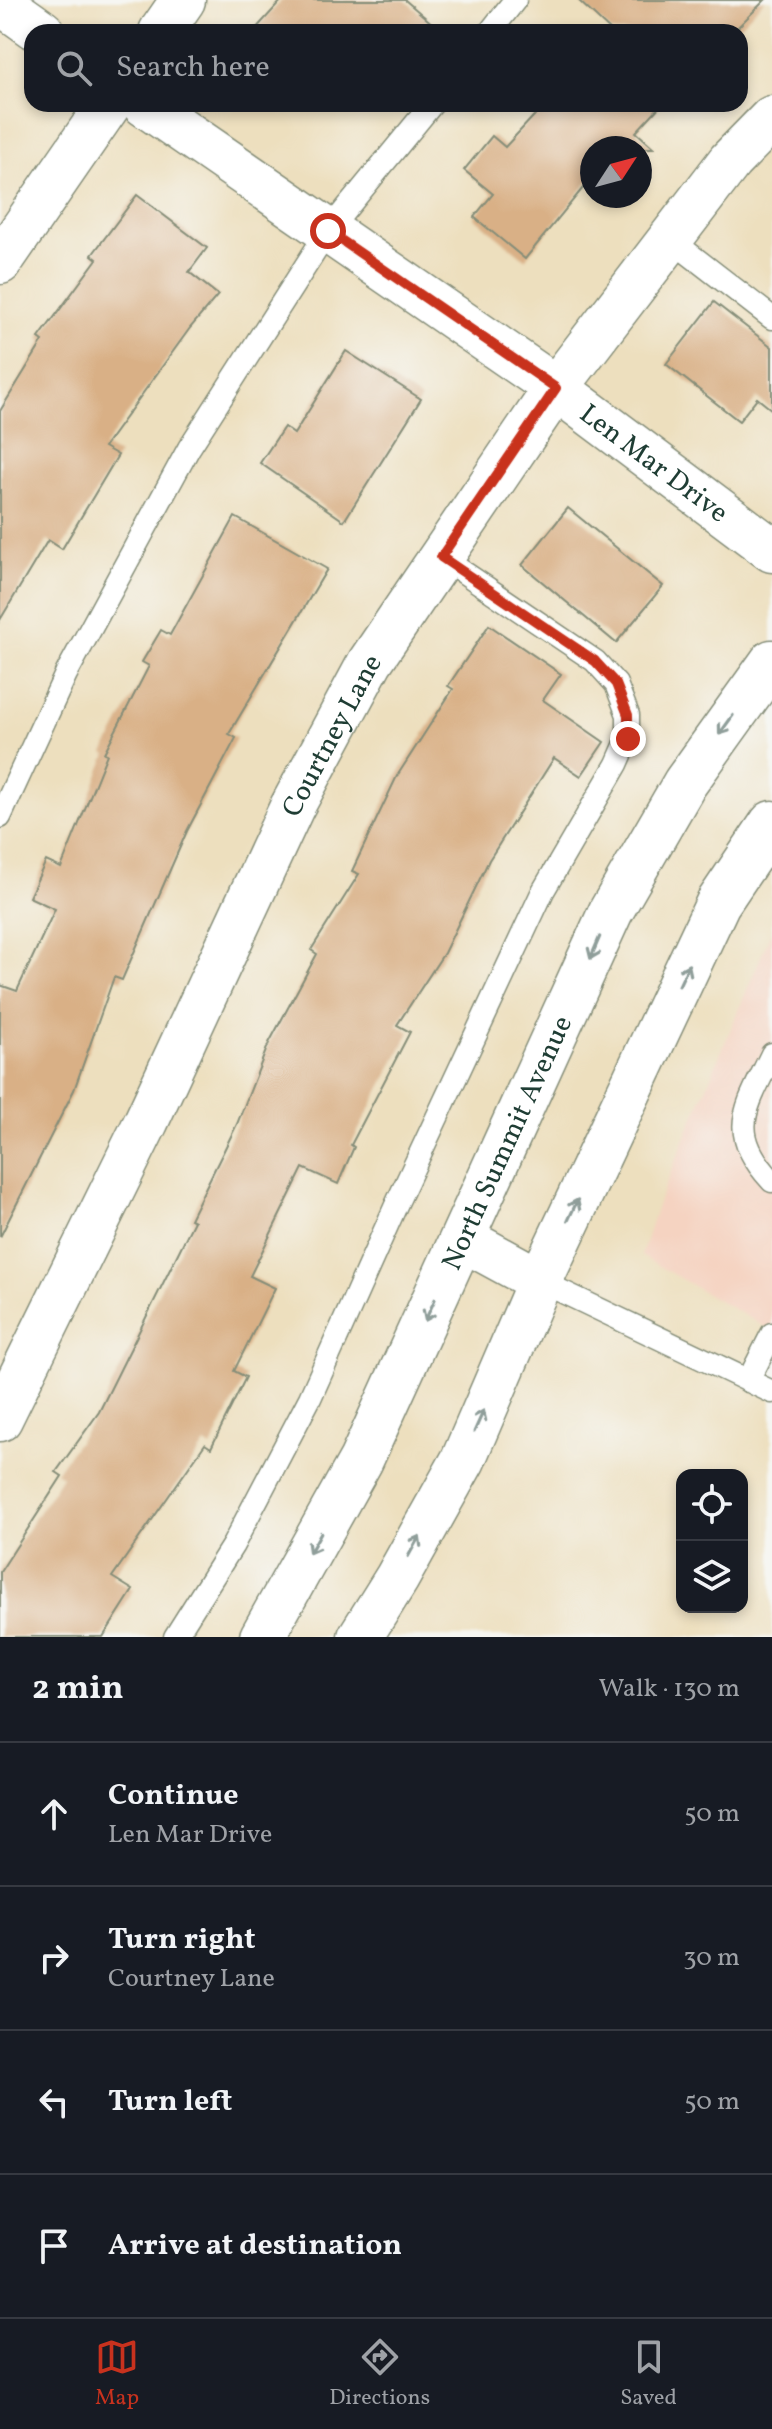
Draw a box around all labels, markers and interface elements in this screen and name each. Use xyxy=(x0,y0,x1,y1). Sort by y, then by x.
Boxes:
search box xyxy=(24,24,748,112)
icon: search xyxy=(52,46,96,90)
text: Search here xyxy=(116,47,270,89)
north arrow xyxy=(580,136,652,208)
route start xyxy=(310,213,346,249)
street label: Len Mar Drive xyxy=(571,395,736,533)
street label: Courtney Lane xyxy=(273,647,392,825)
one-way arrow xyxy=(718,714,735,735)
route end xyxy=(610,721,646,757)
one-way arrow xyxy=(586,936,601,960)
one-way arrow xyxy=(677,963,692,987)
street label: North Summit Avenue xyxy=(433,1010,583,1277)
one-way arrow xyxy=(566,1198,581,1222)
one-way arrow xyxy=(422,1298,437,1322)
one-way arrow xyxy=(473,1409,488,1434)
map controls xyxy=(676,1469,748,1613)
button: locate xyxy=(676,1469,748,1541)
one-way arrow xyxy=(307,1531,323,1555)
one-way arrow xyxy=(407,1535,423,1559)
button: layers xyxy=(676,1541,748,1613)
text: 2 min xyxy=(32,1666,124,1713)
text: Walk · 130 m xyxy=(599,1671,740,1707)
text: Continue xyxy=(108,1775,239,1817)
icon: ahead xyxy=(32,1792,76,1836)
text: 50 m xyxy=(684,1796,740,1832)
text: Len Mar Drive xyxy=(108,1817,272,1853)
text: Turn right xyxy=(108,1919,256,1961)
icon: right xyxy=(32,1936,76,1980)
text: 30 m xyxy=(683,1940,740,1976)
text: Courtney Lane xyxy=(108,1961,275,1997)
icon: left xyxy=(32,2080,76,2124)
text: Turn left xyxy=(108,2081,232,2123)
text: 50 m xyxy=(684,2084,740,2120)
icon: arrive xyxy=(32,2224,76,2268)
text: Arrive at destination xyxy=(108,2225,402,2267)
tab: Map xyxy=(95,2335,139,2414)
tab: Directions xyxy=(329,2335,430,2414)
tab: Saved xyxy=(620,2335,677,2414)

